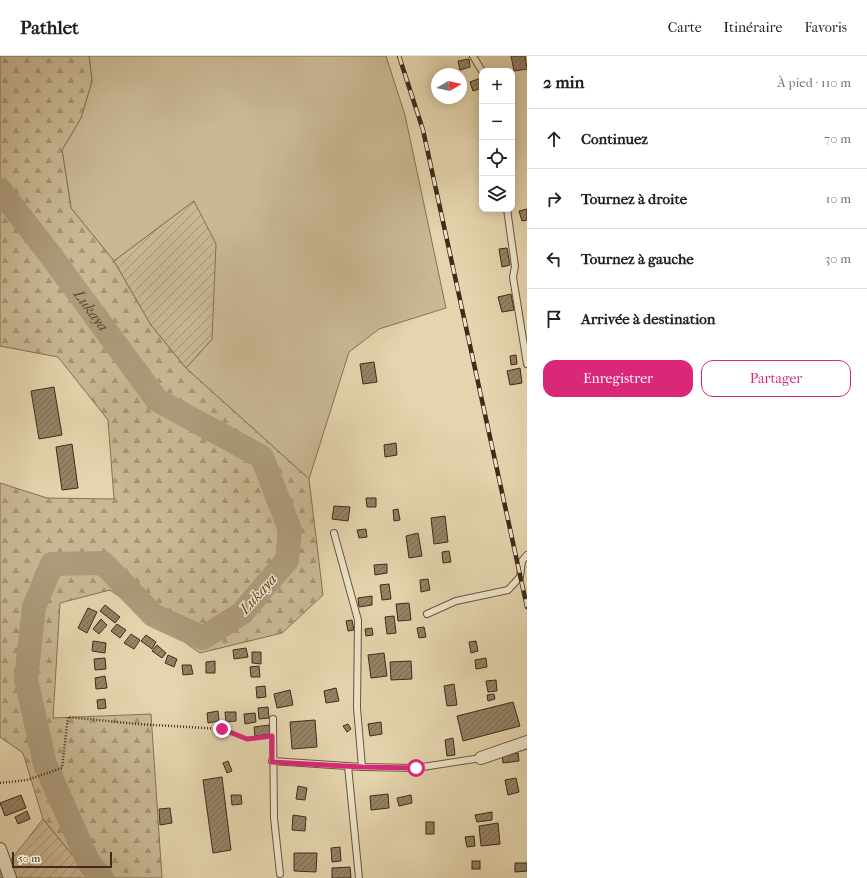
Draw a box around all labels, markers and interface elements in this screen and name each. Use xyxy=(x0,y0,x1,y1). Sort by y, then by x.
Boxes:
text: Pathlet xyxy=(20,17,79,39)
text: Carte xyxy=(668,19,702,36)
text: Itinéraire xyxy=(724,19,782,36)
text: Favoris xyxy=(804,19,847,36)
north arrow xyxy=(431,68,467,104)
map controls xyxy=(479,68,515,212)
button: + xyxy=(479,68,515,104)
text: 2 min xyxy=(543,72,584,92)
text: À pied · 110 m xyxy=(777,75,851,90)
button: − xyxy=(479,104,515,140)
icon: ahead xyxy=(543,128,565,150)
text: Continuez xyxy=(581,130,648,148)
text: 70 m xyxy=(824,131,851,146)
button: locate xyxy=(479,140,515,176)
button: layers xyxy=(479,176,515,212)
icon: right xyxy=(543,188,565,210)
text: Tournez à droite xyxy=(581,190,687,208)
text: 10 m xyxy=(826,191,851,206)
icon: left xyxy=(543,248,565,270)
text: Tournez à gauche xyxy=(581,250,694,268)
text: 30 m xyxy=(825,251,851,266)
water label: Lukaya xyxy=(69,285,112,335)
icon: arrive xyxy=(543,308,565,330)
text: Arrivée à destination xyxy=(581,310,716,328)
button: Enregistrer xyxy=(543,360,693,397)
button: Partager xyxy=(701,360,851,397)
water label: Lukaya xyxy=(235,570,281,618)
route end xyxy=(213,720,231,738)
route start xyxy=(407,759,425,777)
scale bar xyxy=(12,850,112,869)
text: 50 m xyxy=(18,852,40,865)

